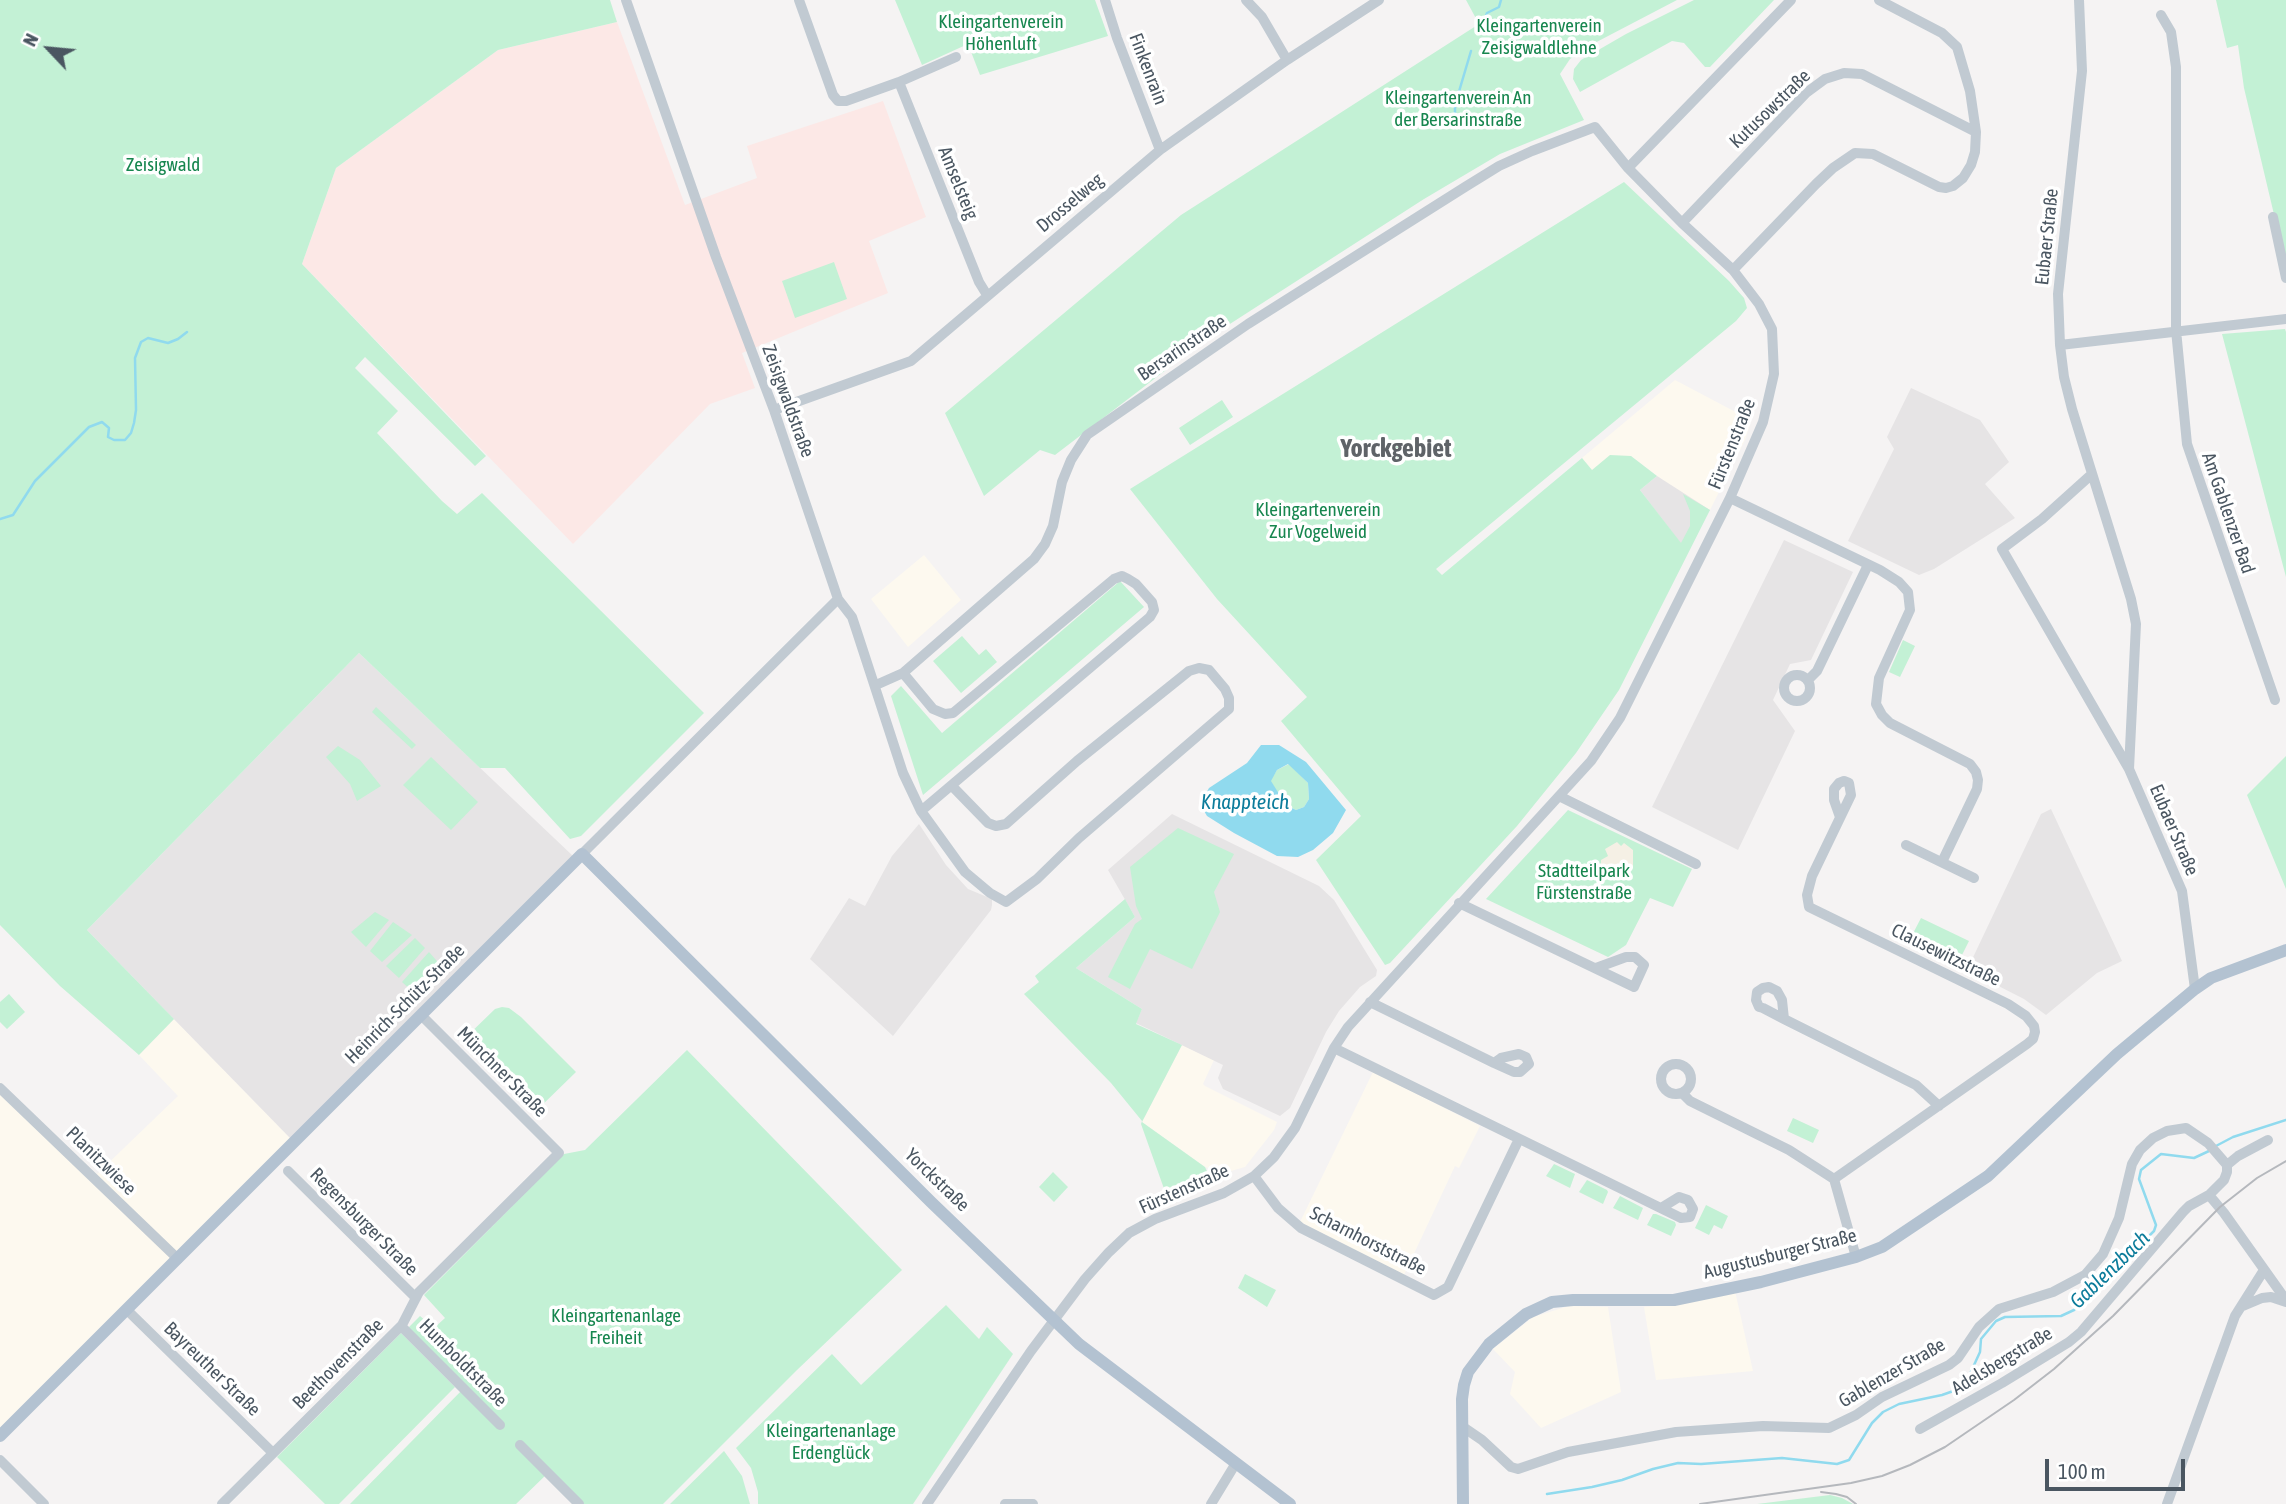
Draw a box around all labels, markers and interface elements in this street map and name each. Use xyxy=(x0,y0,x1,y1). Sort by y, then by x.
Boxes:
park label: Kleingartenverein Höhenluft xyxy=(938,11,1064,55)
north arrow xyxy=(14,14,84,84)
park label: Kleingartenverein Zeisigwaldlehne xyxy=(1476,15,1602,59)
text: N xyxy=(18,30,42,50)
street label: Finkenrain xyxy=(1124,30,1172,108)
street label: Kutusowstraße xyxy=(1725,65,1815,153)
park label: Kleingartenverein An der Bersarinstraße xyxy=(1385,87,1531,131)
street label: Amselsteig xyxy=(933,143,983,223)
park label: Zeisigwald xyxy=(126,154,200,176)
street label: Drosselweg xyxy=(1032,169,1108,237)
street label: Eubaer Straße xyxy=(2031,188,2063,286)
street label: Bersarinstraße xyxy=(1133,310,1231,386)
street label: Zeisigwaldstraße xyxy=(757,341,819,461)
street label: Fürstenstraße xyxy=(1703,395,1761,493)
district label: Yorckgebiet xyxy=(1340,433,1452,465)
street label: Am Gablenzer Bad xyxy=(2197,449,2259,577)
park label: Kleingartenverein Zur Vogelweid xyxy=(1255,499,1381,543)
street label: Eubaer Straße xyxy=(2145,781,2203,879)
water label: Knappteich xyxy=(1201,789,1289,815)
park label: Stadtteilpark Fürstenstraße xyxy=(1536,860,1632,904)
street label: Clausewitzstraße xyxy=(1888,919,2004,991)
street label: Heinrich-Schütz-Straße xyxy=(340,939,470,1069)
street label: Münchner Straße xyxy=(452,1022,552,1122)
street label: Planitzwiese xyxy=(61,1122,141,1200)
street label: Yorckstraße xyxy=(900,1144,974,1216)
street label: Fürstenstraße xyxy=(1136,1159,1232,1219)
street label: Regensburger Straße xyxy=(305,1163,423,1281)
street label: Scharnhorststraße xyxy=(1306,1202,1430,1280)
street label: Augustusburger Straße xyxy=(1701,1224,1859,1284)
water label: Gablenzbach xyxy=(2065,1226,2155,1314)
park label: Kleingartenanlage Freiheit xyxy=(551,1305,681,1349)
street label: Beethovenstraße xyxy=(288,1314,388,1414)
street label: Humboldtstraße xyxy=(414,1314,512,1412)
street label: Bayreuther Straße xyxy=(159,1317,265,1421)
street label: Adelsbergstraße xyxy=(1948,1322,2056,1400)
street label: Gablenzer Straße xyxy=(1835,1333,1949,1413)
park label: Kleingartenanlage Erdenglück xyxy=(766,1420,896,1464)
scale bar xyxy=(2048,1444,2188,1488)
text: 100 m xyxy=(2058,1459,2106,1483)

